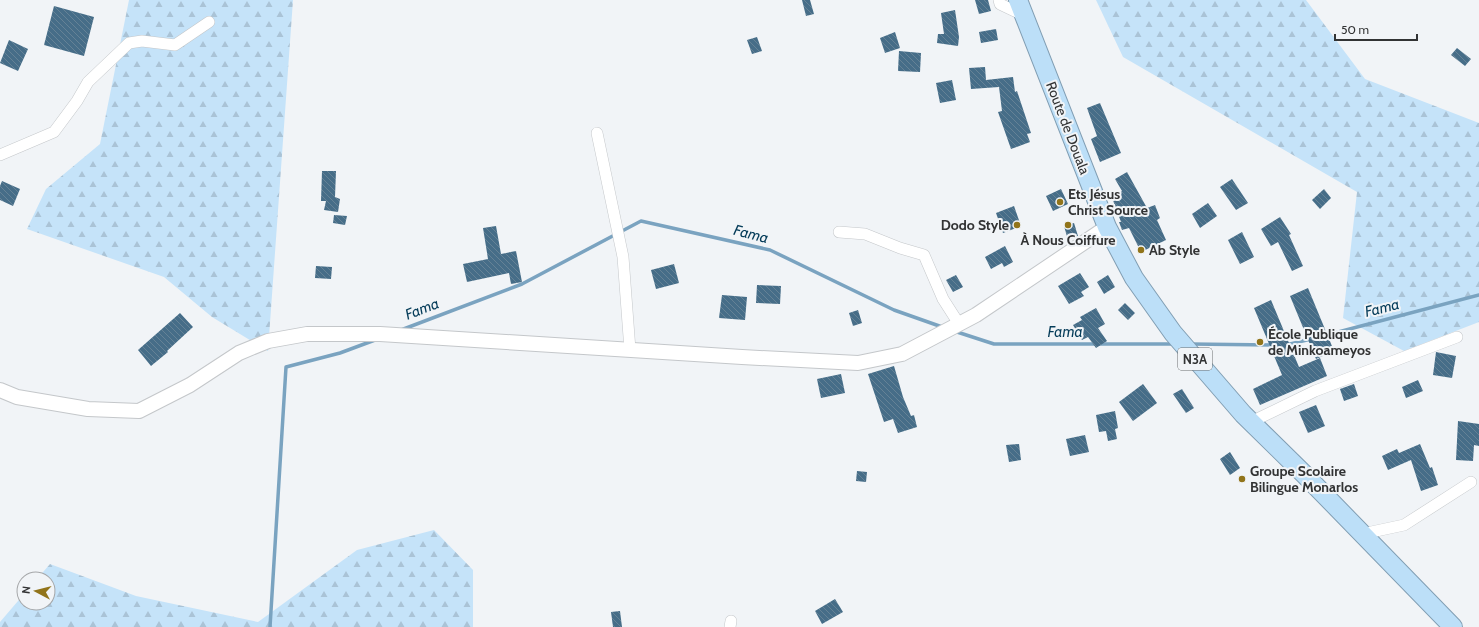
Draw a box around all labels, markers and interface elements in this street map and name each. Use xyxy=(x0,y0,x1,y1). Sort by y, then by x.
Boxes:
scale bar xyxy=(1335,16,1417,42)
text: 50 m xyxy=(1341,22,1369,37)
street label: Route de Douala xyxy=(1042,79,1094,177)
place label: Ets Jésus Christ Source xyxy=(1068,185,1148,219)
marker: Ets Jésus Christ Source xyxy=(1055,197,1065,207)
place label: Dodo Style xyxy=(941,216,1009,234)
marker: Dodo Style xyxy=(1012,220,1022,230)
marker: À Nous Coiffure xyxy=(1063,220,1073,230)
water label: Fama xyxy=(732,221,770,247)
place label: À Nous Coiffure xyxy=(1020,231,1116,249)
place label: Ab Style xyxy=(1149,241,1200,259)
marker: Ab Style xyxy=(1136,245,1146,255)
water label: Fama xyxy=(402,294,442,324)
water label: Fama xyxy=(1363,295,1401,321)
water label: Fama xyxy=(1047,323,1083,341)
place label: École Publique de Minkoameyos xyxy=(1268,325,1371,359)
marker: École Publique de Minkoameyos xyxy=(1255,337,1265,347)
road number: N3A xyxy=(1178,348,1212,370)
place label: Groupe Scolaire Bilingue Monarlos xyxy=(1250,462,1358,496)
marker: Groupe Scolaire Bilingue Monarlos xyxy=(1237,474,1247,484)
north arrow xyxy=(16,571,56,611)
text: N xyxy=(19,585,33,594)

